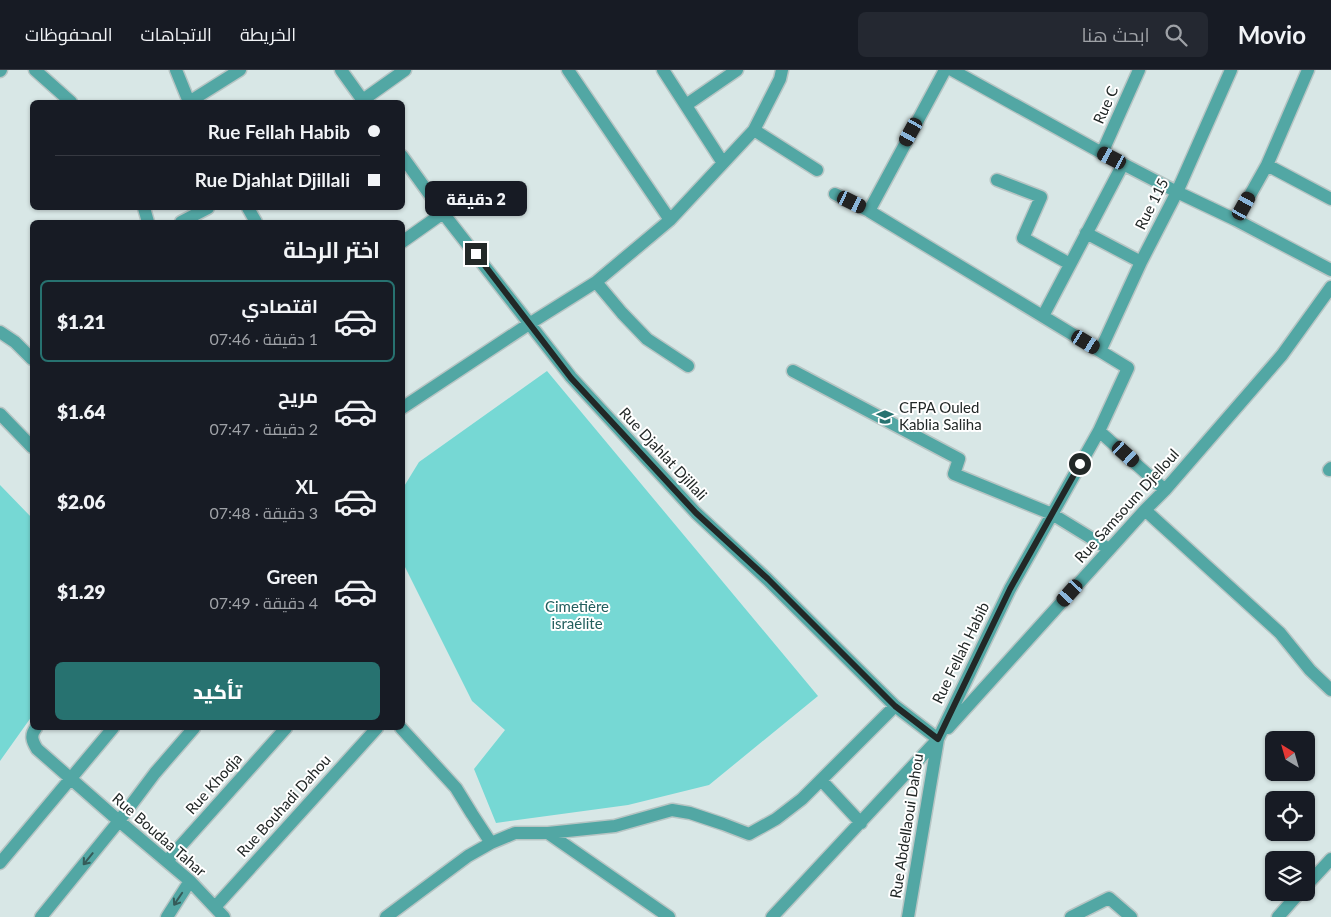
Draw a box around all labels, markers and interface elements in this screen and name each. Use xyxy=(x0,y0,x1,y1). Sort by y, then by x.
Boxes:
search box xyxy=(858,12,1208,57)
text: Movio xyxy=(1238,20,1306,49)
icon: search xyxy=(1162,21,1190,49)
text: المحفوظات xyxy=(25,23,113,45)
text: الاتجاهات xyxy=(141,23,212,45)
text: الخريطة xyxy=(240,23,296,45)
text: ابحث هنا xyxy=(1081,23,1150,46)
street label: Rue C xyxy=(1089,83,1121,126)
car xyxy=(897,115,924,149)
text: Rue Fellah Habib xyxy=(208,120,350,143)
car xyxy=(1095,144,1128,172)
text: Rue Djahlat Djillali xyxy=(195,168,350,191)
street label: Rue 115 xyxy=(1131,175,1172,232)
callout: 2 دقيقة xyxy=(425,181,527,216)
text: 2 دقيقة xyxy=(446,189,506,208)
car xyxy=(835,189,868,215)
car xyxy=(1230,189,1257,223)
text: اختر الرحلة xyxy=(283,236,380,263)
route end xyxy=(465,243,487,265)
text: اقتصادي xyxy=(242,294,318,317)
icon: car xyxy=(333,299,378,344)
text: $1.21 xyxy=(57,310,106,333)
car xyxy=(1069,328,1102,356)
text: 1 دقيقة · 07:46 xyxy=(210,329,318,348)
text: مريح xyxy=(278,384,318,407)
icon: car xyxy=(333,389,378,434)
place label: CFPA Ouled Kablia Saliha xyxy=(899,398,982,433)
text: $1.64 xyxy=(57,400,106,423)
street label: Rue Djahlat Djillali xyxy=(616,403,711,503)
school or university icon: CFPA Ouled Kablia Saliha xyxy=(875,407,895,427)
text: 2 دقيقة · 07:47 xyxy=(210,419,318,438)
car xyxy=(1109,438,1142,470)
street label: Rue Samsoum Djelloul xyxy=(1070,445,1182,566)
route start xyxy=(1069,453,1091,475)
text: XL xyxy=(295,475,318,498)
icon: car xyxy=(333,479,378,524)
text: $2.06 xyxy=(57,490,106,513)
text: 3 دقيقة · 07:48 xyxy=(210,503,318,522)
text: Green xyxy=(267,565,318,588)
icon: car xyxy=(333,569,378,614)
car xyxy=(1054,577,1085,609)
text: $1.29 xyxy=(57,580,106,603)
text: 4 دقيقة · 07:49 xyxy=(210,593,318,612)
park label: Cimetière israélite xyxy=(545,597,609,632)
street label: Rue Fellah Habib xyxy=(928,599,992,706)
button: تأكيد xyxy=(55,662,380,720)
north arrow xyxy=(1265,731,1315,781)
map controls xyxy=(1265,731,1315,901)
street label: Rue Khodja xyxy=(181,749,245,817)
street label: Rue Bouhadi Dahou xyxy=(233,751,334,860)
street label: Rue Abdellaoui Dahou xyxy=(886,752,926,900)
street label: Rue Boudaa Tahar xyxy=(109,789,211,880)
button: locate xyxy=(1265,791,1315,841)
button: layers xyxy=(1265,851,1315,901)
one-way arrow xyxy=(83,852,94,865)
one-way arrow xyxy=(173,892,184,906)

